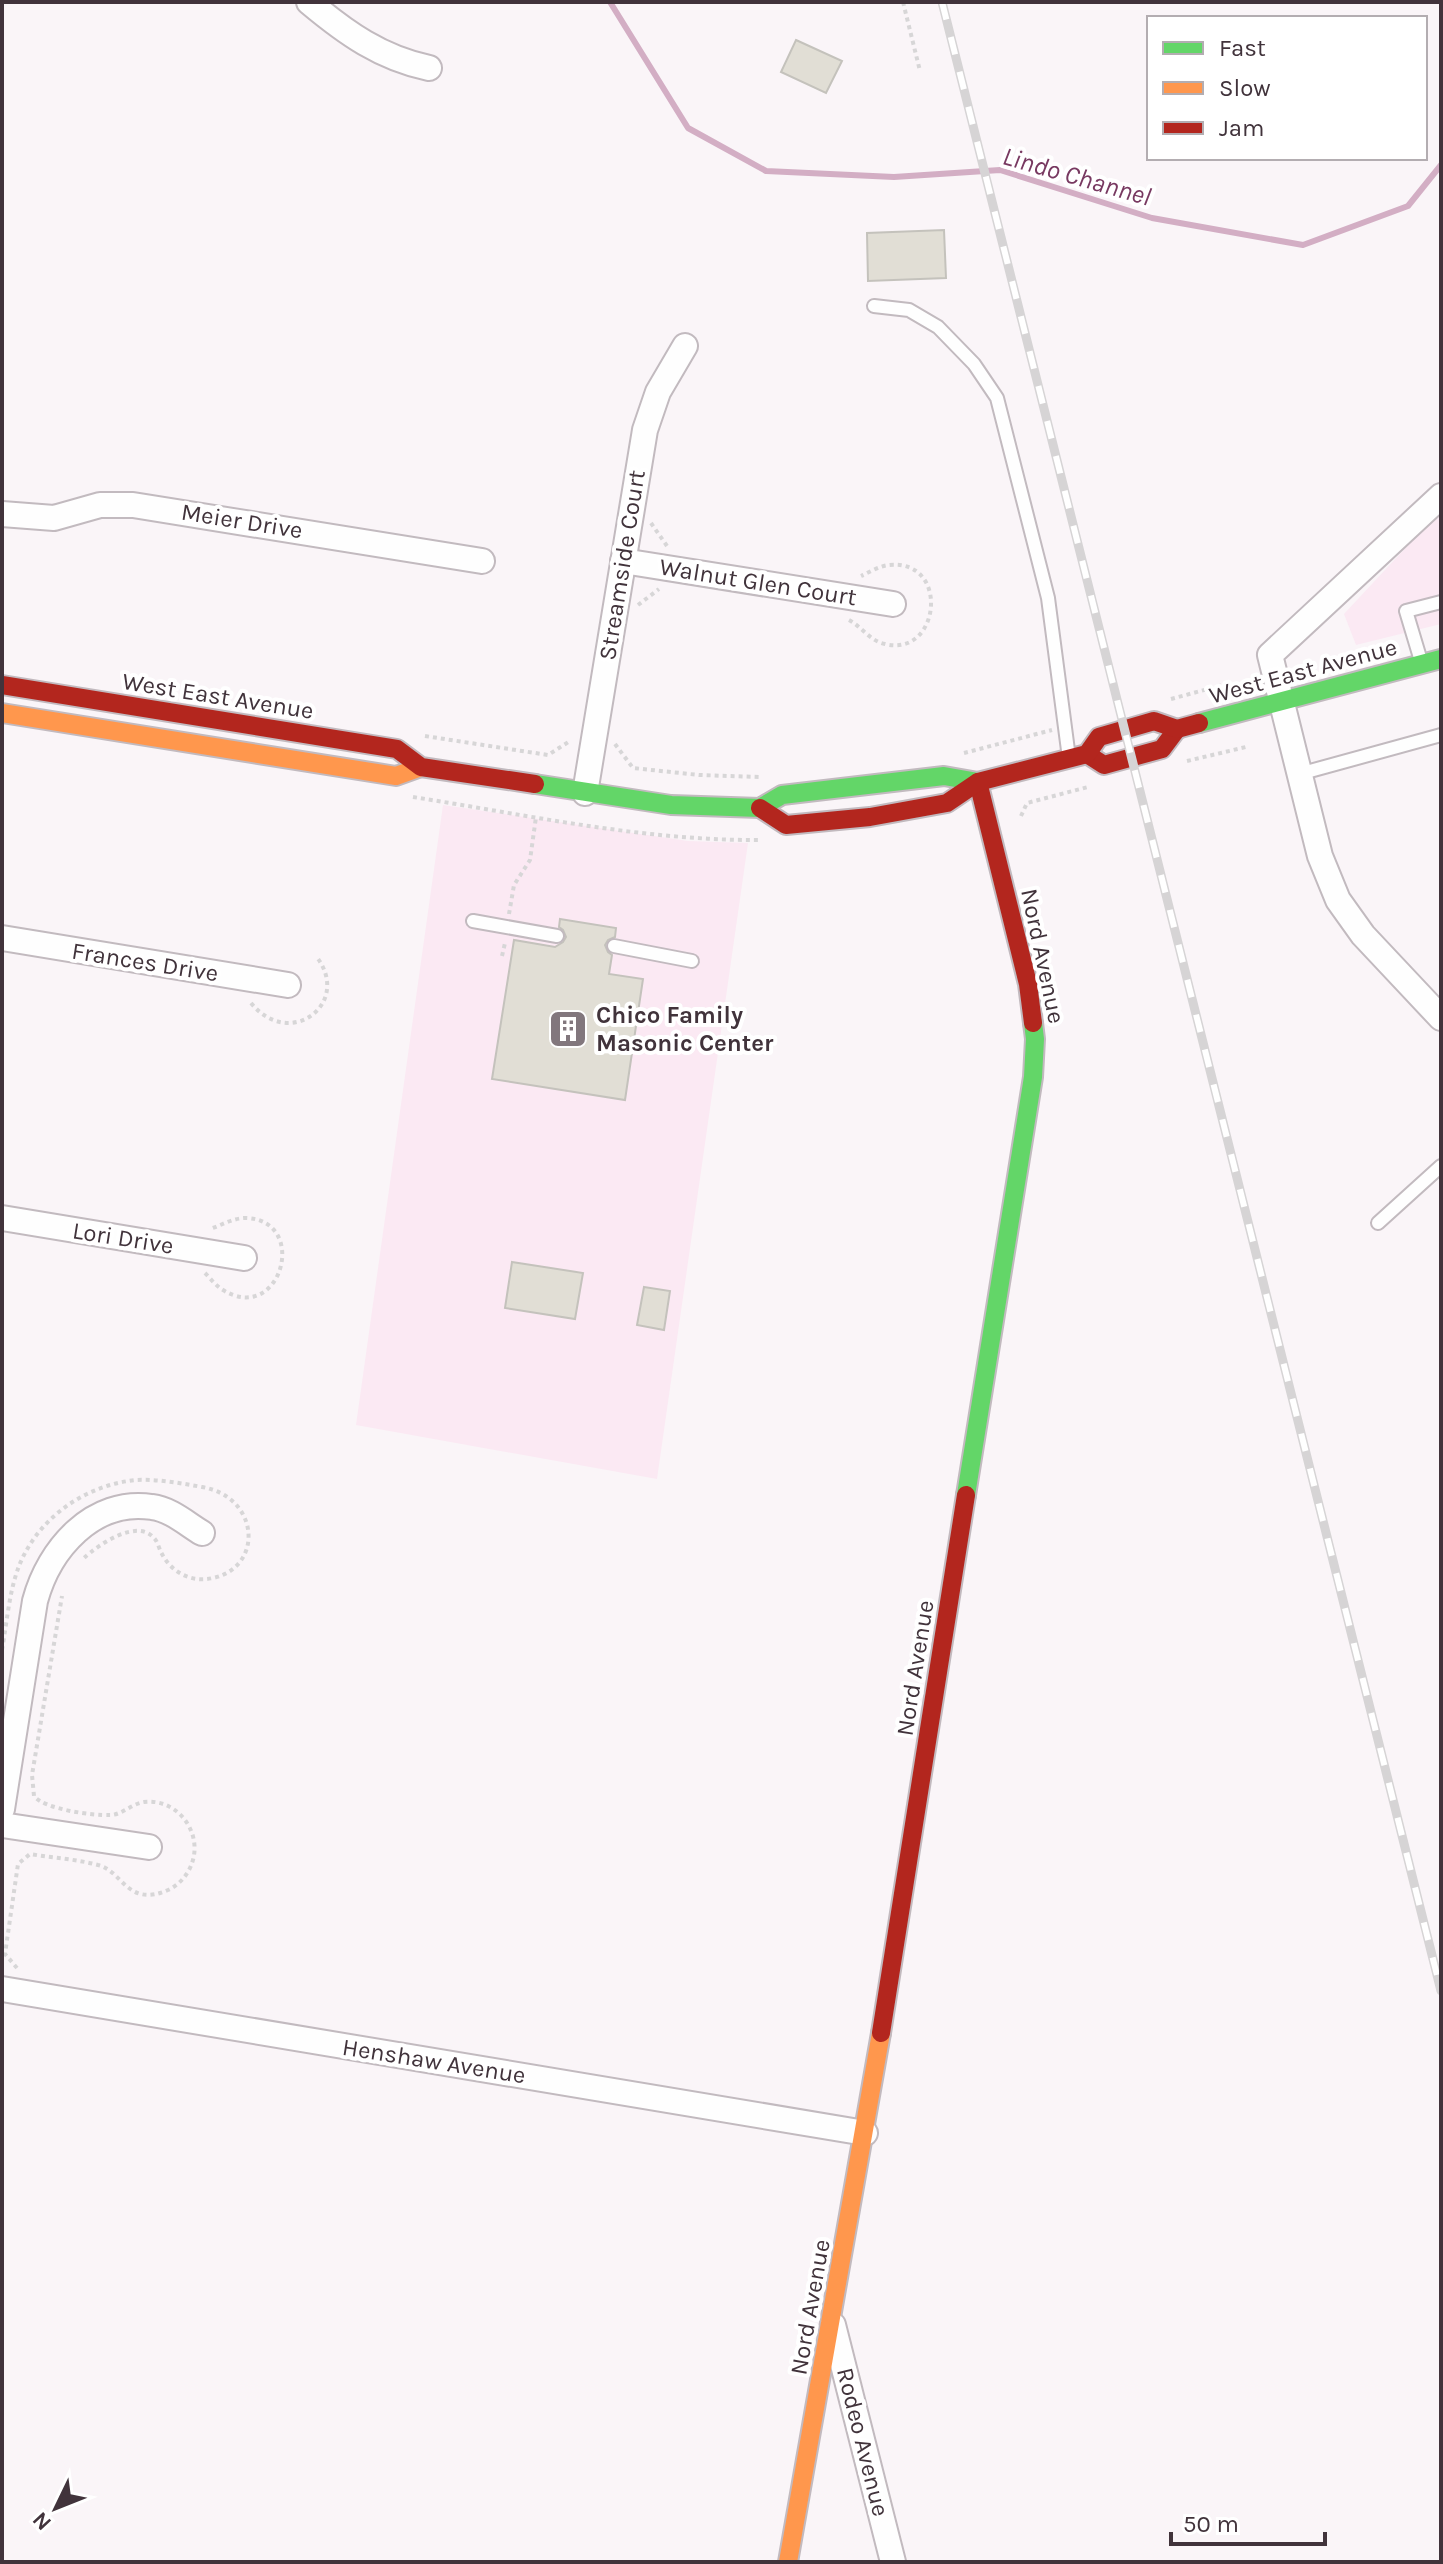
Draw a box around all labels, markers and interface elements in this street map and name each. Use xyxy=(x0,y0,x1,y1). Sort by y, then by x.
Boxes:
legend xyxy=(1147,16,1427,160)
text: Fast xyxy=(1219,34,1266,62)
text: Slow xyxy=(1219,74,1271,102)
text: Jam xyxy=(1219,114,1264,142)
water label: Lindo Channel xyxy=(999,141,1155,212)
street label: Streamside Court xyxy=(593,468,651,662)
street label: Meier Drive xyxy=(179,498,305,544)
street label: Walnut Glen Court xyxy=(657,553,859,611)
street label: West East Avenue xyxy=(1206,632,1400,710)
street label: West East Avenue xyxy=(120,667,316,725)
street label: Nord Avenue xyxy=(1015,886,1071,1026)
street label: Frances Drive xyxy=(70,937,220,987)
place label: Chico Family Masonic Center xyxy=(596,1001,774,1057)
building icon: Chico Family Masonic Center xyxy=(547,1008,589,1050)
street label: Lori Drive xyxy=(70,1216,176,1260)
street label: Nord Avenue xyxy=(890,1598,940,1738)
street label: Henshaw Avenue xyxy=(340,2033,528,2089)
street label: Nord Avenue xyxy=(784,2237,836,2377)
street label: Rodeo Avenue xyxy=(831,2365,895,2519)
north arrow xyxy=(16,2468,96,2548)
scale bar xyxy=(1171,2496,1325,2546)
text: N xyxy=(27,2506,57,2536)
text: 50 m xyxy=(1183,2510,1239,2538)

